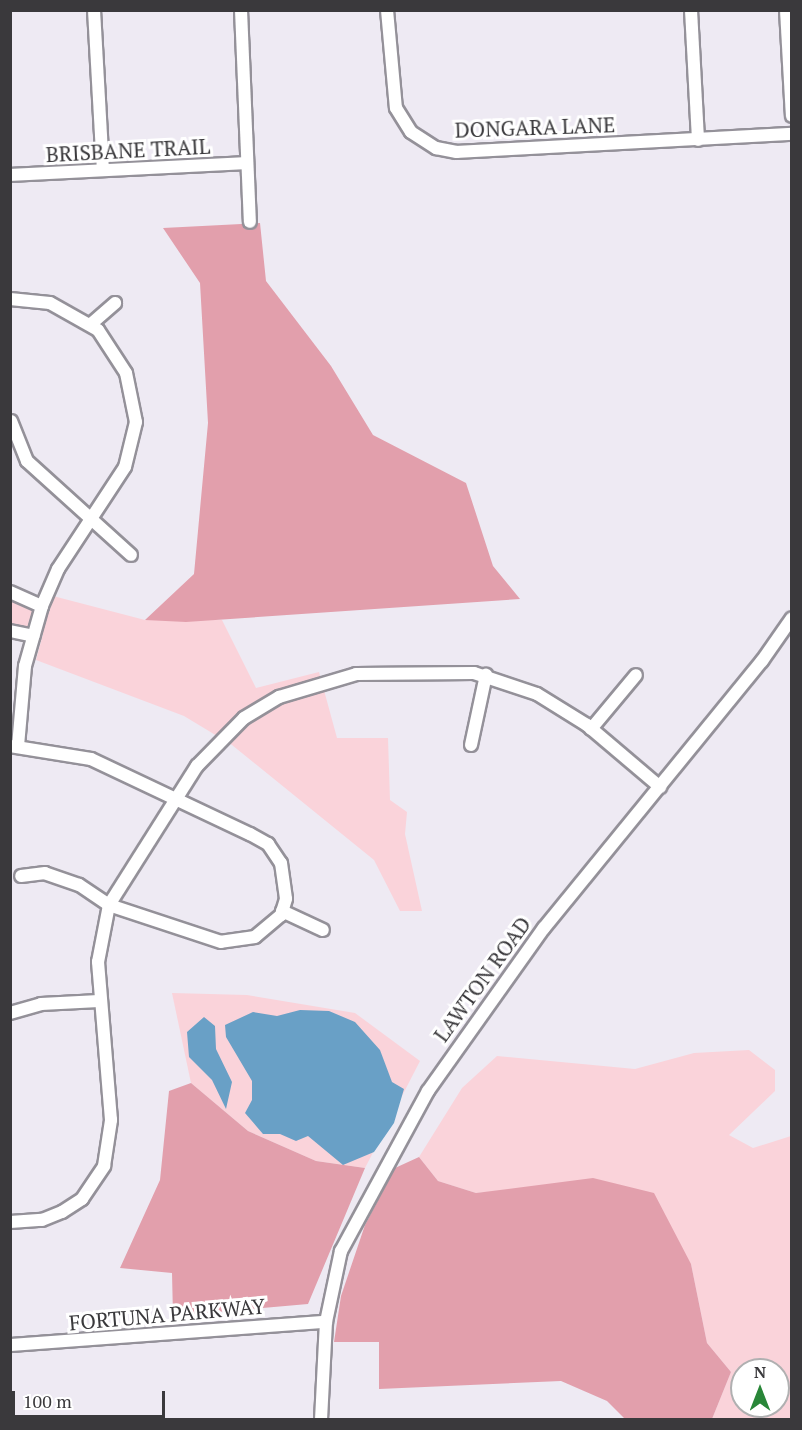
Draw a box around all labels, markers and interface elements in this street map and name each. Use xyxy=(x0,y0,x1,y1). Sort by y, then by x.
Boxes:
street label: DONGARA LANE xyxy=(454,112,616,142)
street label: BRISBANE TRAIL xyxy=(45,133,211,167)
street label: LAWTON ROAD xyxy=(428,912,536,1046)
street label: FORTUNA PARKWAY xyxy=(68,1293,266,1335)
north arrow xyxy=(730,1358,790,1418)
text: N xyxy=(754,1361,766,1383)
scale bar xyxy=(15,1379,168,1417)
text: 100 m xyxy=(23,1389,72,1413)

